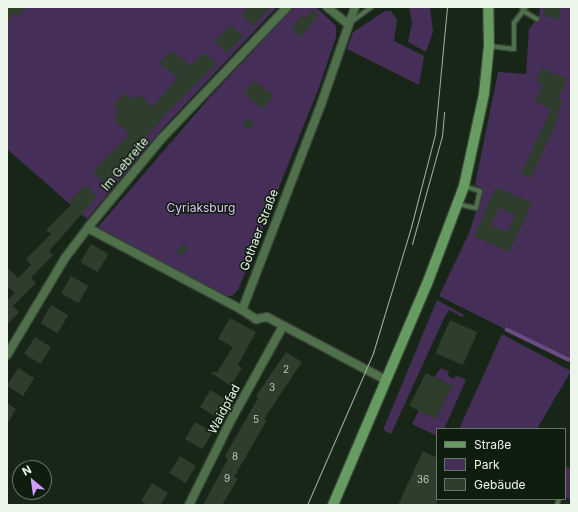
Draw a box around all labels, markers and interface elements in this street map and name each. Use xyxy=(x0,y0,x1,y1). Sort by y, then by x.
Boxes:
street label: Im Gebreite xyxy=(98,134,152,194)
street label: Gothaer Straße xyxy=(237,187,281,273)
park label: Cyriaksburg xyxy=(167,201,235,215)
house number: 2 xyxy=(283,364,289,376)
street label: Waidpfad xyxy=(205,382,243,436)
house number: 3 xyxy=(269,382,275,394)
house number: 5 xyxy=(253,414,259,426)
legend xyxy=(436,428,566,500)
text: Straße xyxy=(474,437,511,452)
house number: 8 xyxy=(232,451,238,463)
text: Park xyxy=(474,457,500,472)
north arrow xyxy=(12,460,52,500)
text: N xyxy=(20,462,34,479)
house number: 9 xyxy=(224,473,230,485)
house number: 36 xyxy=(417,474,429,486)
text: Gebäude xyxy=(474,477,526,492)

